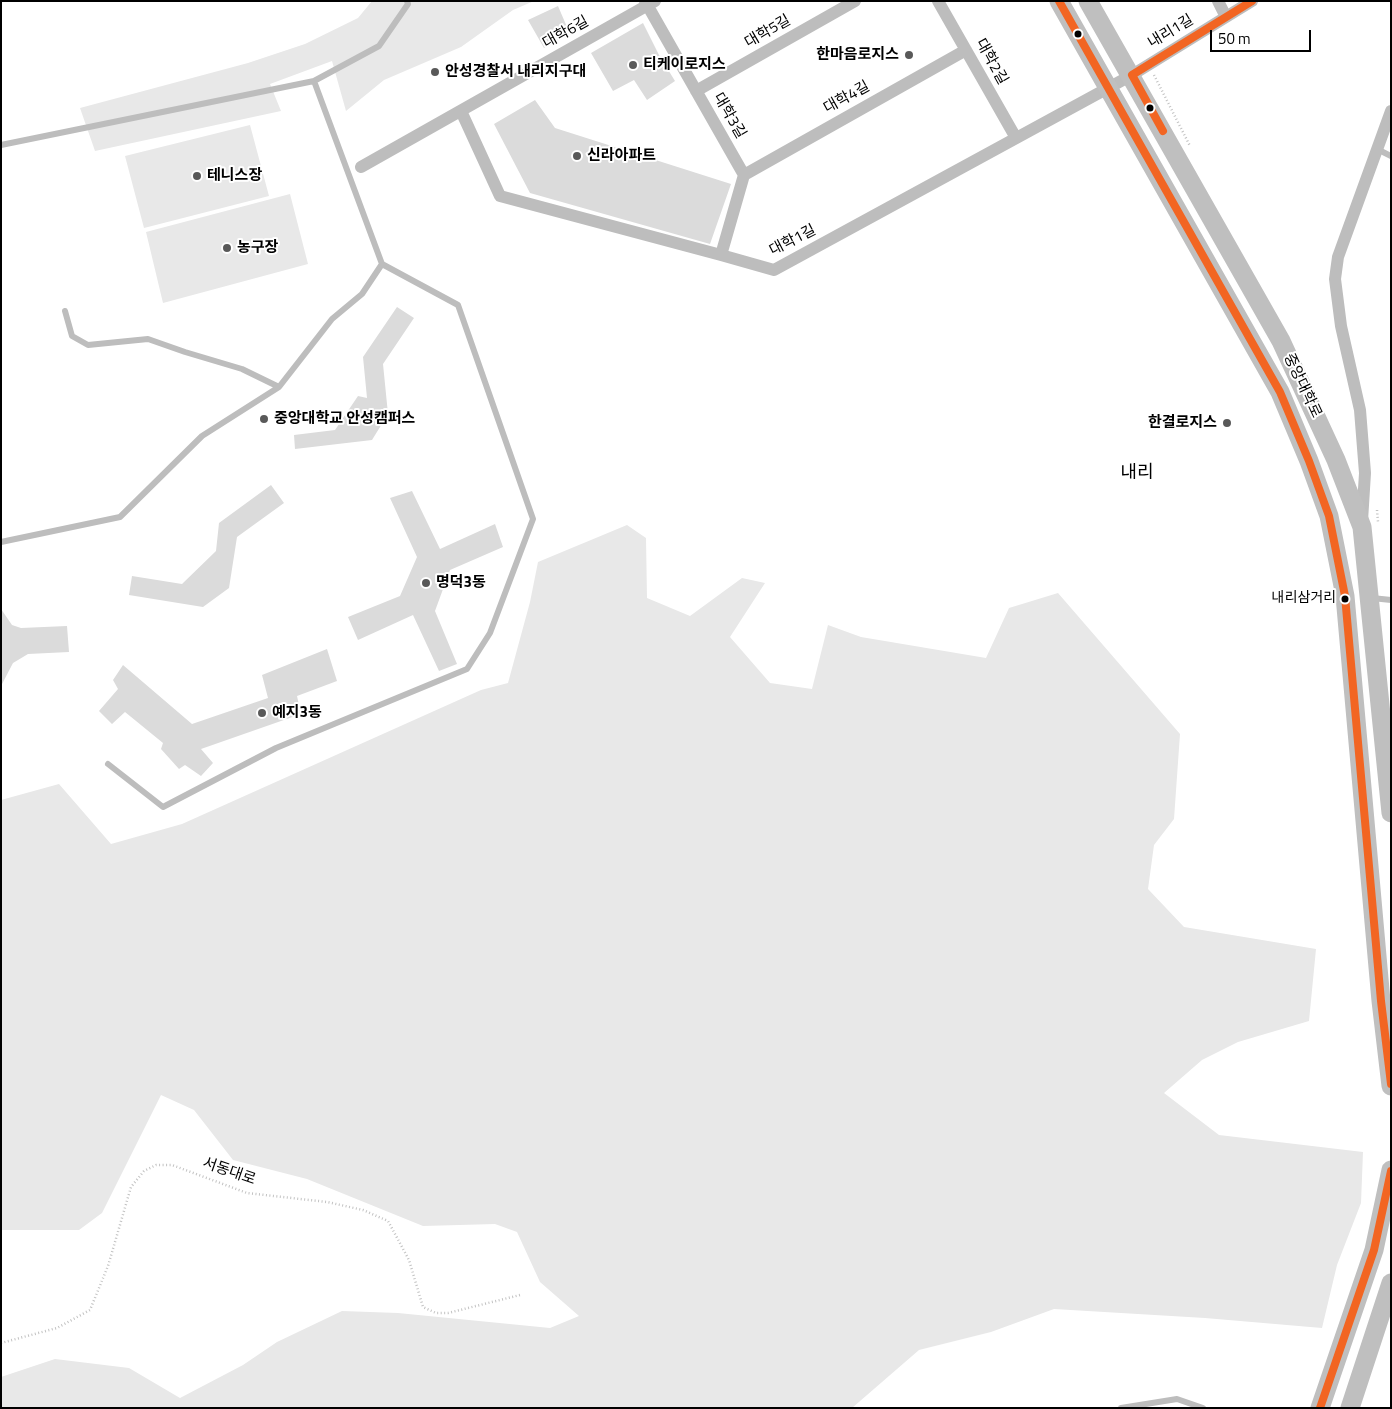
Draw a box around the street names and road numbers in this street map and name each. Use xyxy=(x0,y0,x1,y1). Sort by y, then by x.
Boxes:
street label: 내리1길 xyxy=(1145,11,1197,53)
street label: 대학5길 xyxy=(742,12,794,52)
street label: 대학6길 xyxy=(540,13,592,53)
street label: 대학2길 xyxy=(971,36,1011,88)
street label: 대학4길 xyxy=(821,78,873,118)
street label: 대학3길 xyxy=(709,90,749,142)
street label: 대학1길 xyxy=(767,222,819,260)
street label: 중앙대학로 xyxy=(1279,351,1325,421)
street label: 서동대로 xyxy=(200,1155,258,1189)

